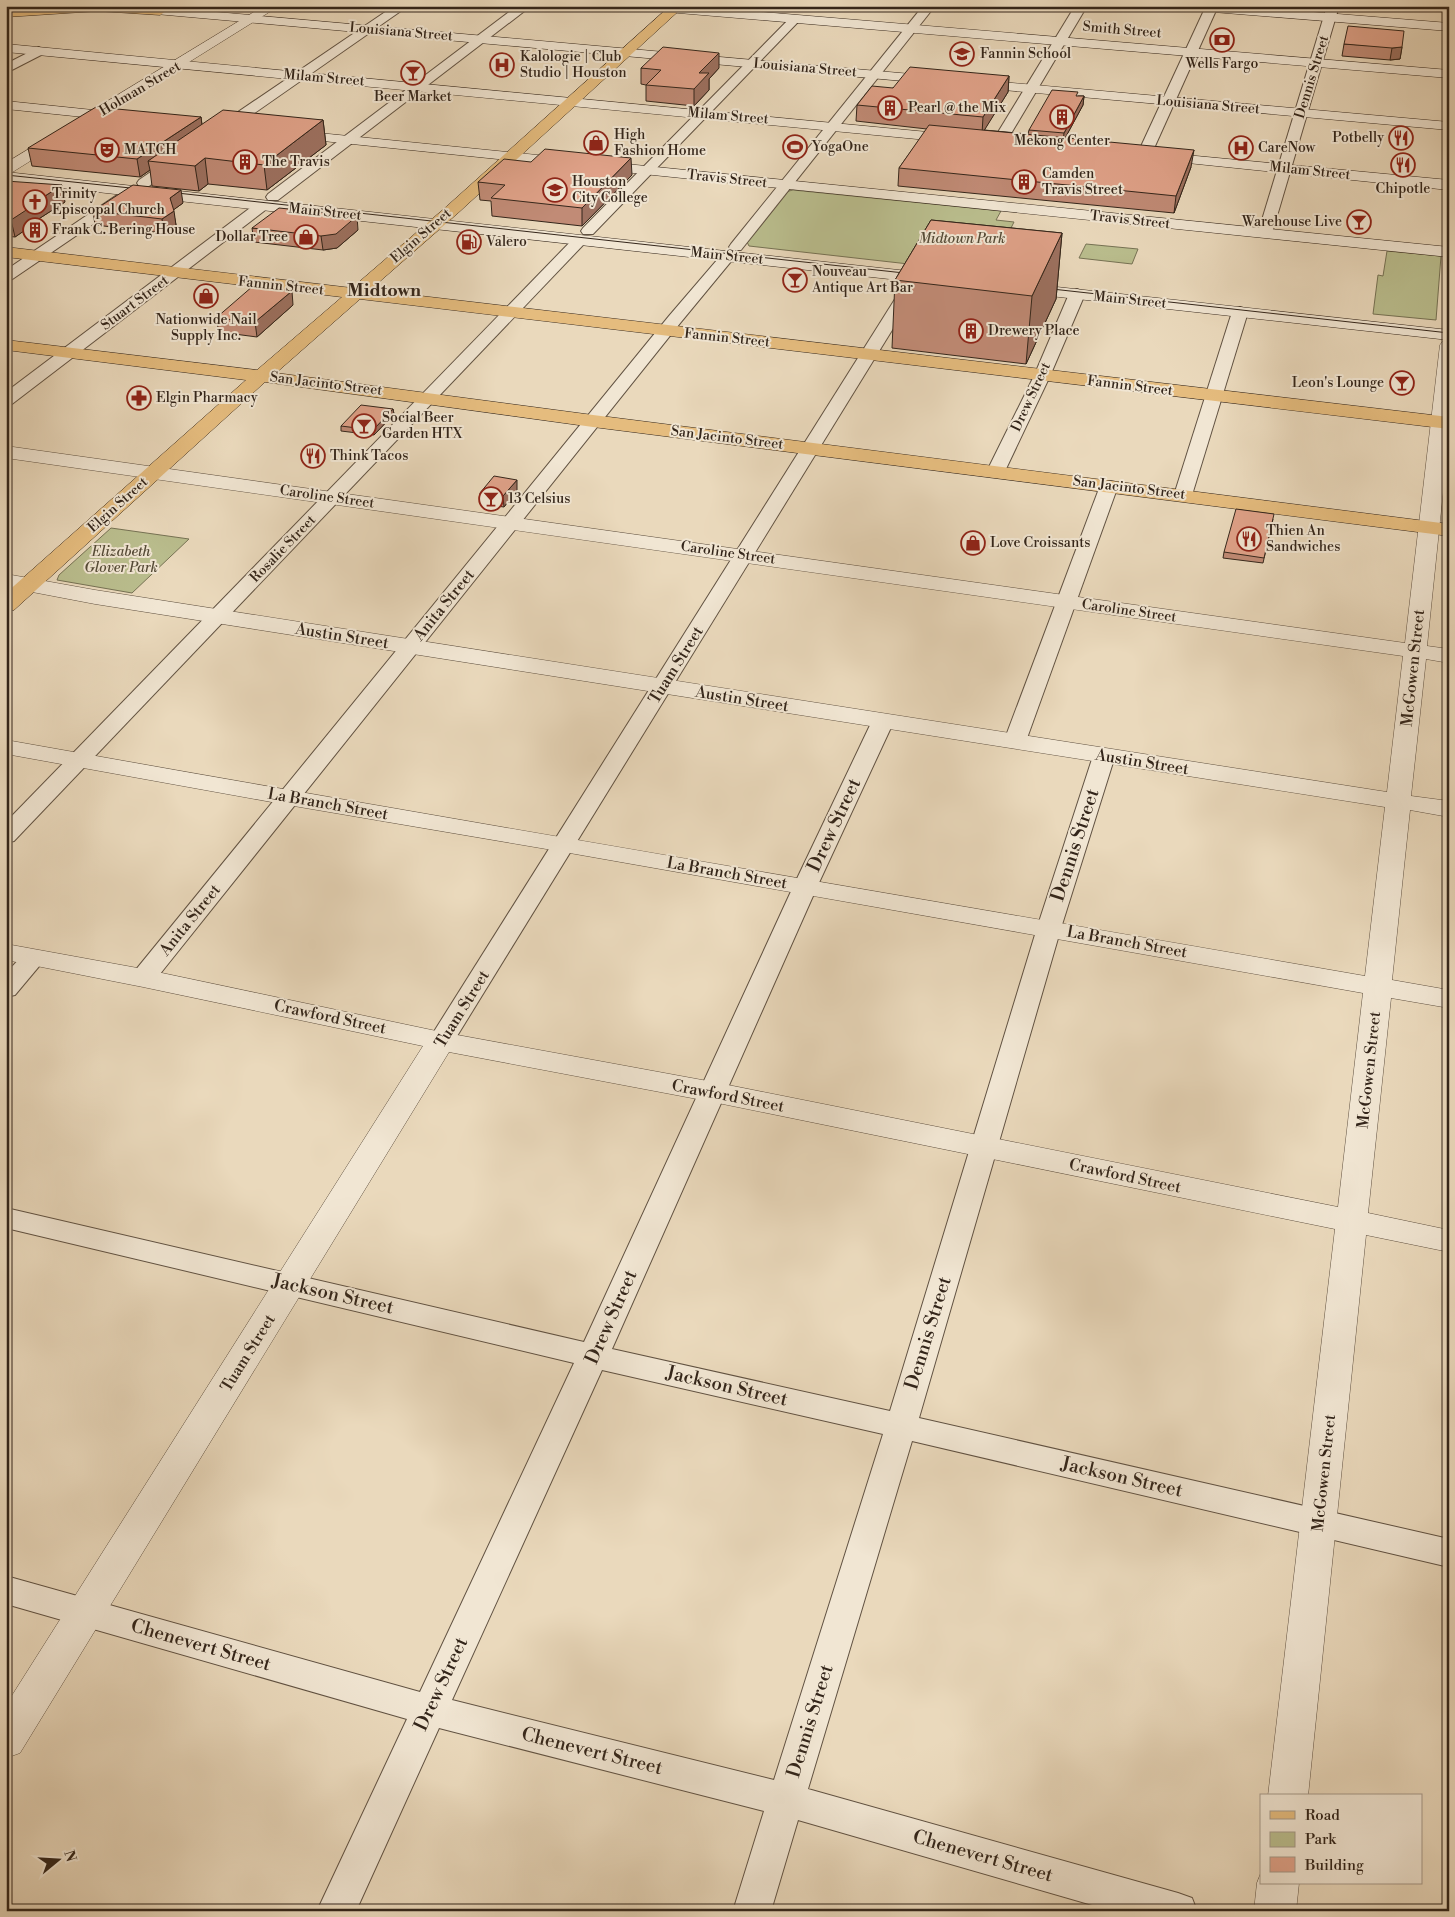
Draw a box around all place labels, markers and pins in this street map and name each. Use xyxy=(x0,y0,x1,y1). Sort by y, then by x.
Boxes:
bank icon: Wells Fargo xyxy=(1209,27,1235,53)
school or university icon: Fannin School xyxy=(949,41,975,67)
place label: Fannin School xyxy=(980,45,1071,63)
place label: Kalologie | Club Studio | Houston xyxy=(520,48,627,82)
hospital icon: Kalologie | Club Studio | Houston xyxy=(489,52,515,78)
place label: Wells Fargo xyxy=(1185,55,1258,73)
bar icon: Beer Market xyxy=(400,60,426,86)
place label: Beer Market xyxy=(373,88,452,106)
building icon: Pearl @ the Mix xyxy=(877,95,903,121)
place label: Pearl @ the Mix xyxy=(908,99,1007,117)
building icon: Mekong Center xyxy=(1049,104,1075,130)
restaurant icon: Potbelly xyxy=(1388,125,1414,151)
place label: High Fashion Home xyxy=(614,126,706,160)
place label: Potbelly xyxy=(1332,129,1384,147)
shop icon: High Fashion Home xyxy=(583,130,609,156)
place label: Mekong Center xyxy=(1014,132,1110,150)
sports icon: YogaOne xyxy=(782,134,808,160)
hospital icon: CareNow xyxy=(1228,135,1254,161)
theatre icon: MATCH xyxy=(94,137,120,163)
place label: YogaOne xyxy=(811,138,869,156)
place label: CareNow xyxy=(1258,139,1316,157)
place label: MATCH xyxy=(124,141,177,159)
building icon: The Travis xyxy=(232,149,258,175)
restaurant icon: Chipotle xyxy=(1390,152,1416,178)
place label: The Travis xyxy=(262,153,330,171)
place label: Camden Travis Street xyxy=(1042,165,1123,199)
building icon: Camden Travis Street xyxy=(1011,169,1037,195)
place label: Houston City College xyxy=(572,173,648,207)
school or university icon: Houston City College xyxy=(542,177,568,203)
place label: Chipotle xyxy=(1376,180,1430,198)
place label: Trinity Episcopal Church xyxy=(52,185,165,219)
church icon: Trinity Episcopal Church xyxy=(22,189,48,215)
bar icon: Warehouse Live xyxy=(1346,209,1372,235)
place label: Warehouse Live xyxy=(1241,213,1342,231)
building icon: Frank C. Bering House xyxy=(22,217,48,243)
place label: Frank C. Bering House xyxy=(52,221,195,239)
shop icon: Dollar Tree xyxy=(293,224,319,250)
place label: Dollar Tree xyxy=(216,228,288,246)
fuel station icon: Valero xyxy=(456,229,482,255)
place label: Valero xyxy=(485,233,527,251)
place label: Nouveau Antique Art Bar xyxy=(811,263,913,297)
bar icon: Nouveau Antique Art Bar xyxy=(782,267,808,293)
shop icon: Nationwide Nail Supply Inc. xyxy=(193,283,219,309)
place label: Nationwide Nail Supply Inc. xyxy=(155,311,257,345)
building icon: Drewery Place xyxy=(958,318,984,344)
place label: Drewery Place xyxy=(988,322,1080,340)
bar icon: Leon's Lounge xyxy=(1389,370,1415,396)
place label: Leon's Lounge xyxy=(1292,374,1384,392)
pharmacy icon: Elgin Pharmacy xyxy=(126,385,152,411)
place label: Elgin Pharmacy xyxy=(156,389,258,407)
place label: Social Beer Garden HTX xyxy=(382,409,463,443)
bar icon: Social Beer Garden HTX xyxy=(351,413,377,439)
restaurant icon: Think Tacos xyxy=(300,443,326,469)
place label: Think Tacos xyxy=(330,447,408,465)
bar icon: 13 Celsius xyxy=(478,486,504,512)
place label: 13 Celsius xyxy=(508,490,570,508)
place label: Thien An Sandwiches xyxy=(1266,522,1340,556)
restaurant icon: Thien An Sandwiches xyxy=(1236,526,1262,552)
shop icon: Love Croissants xyxy=(960,530,986,556)
place label: Love Croissants xyxy=(990,534,1090,552)

